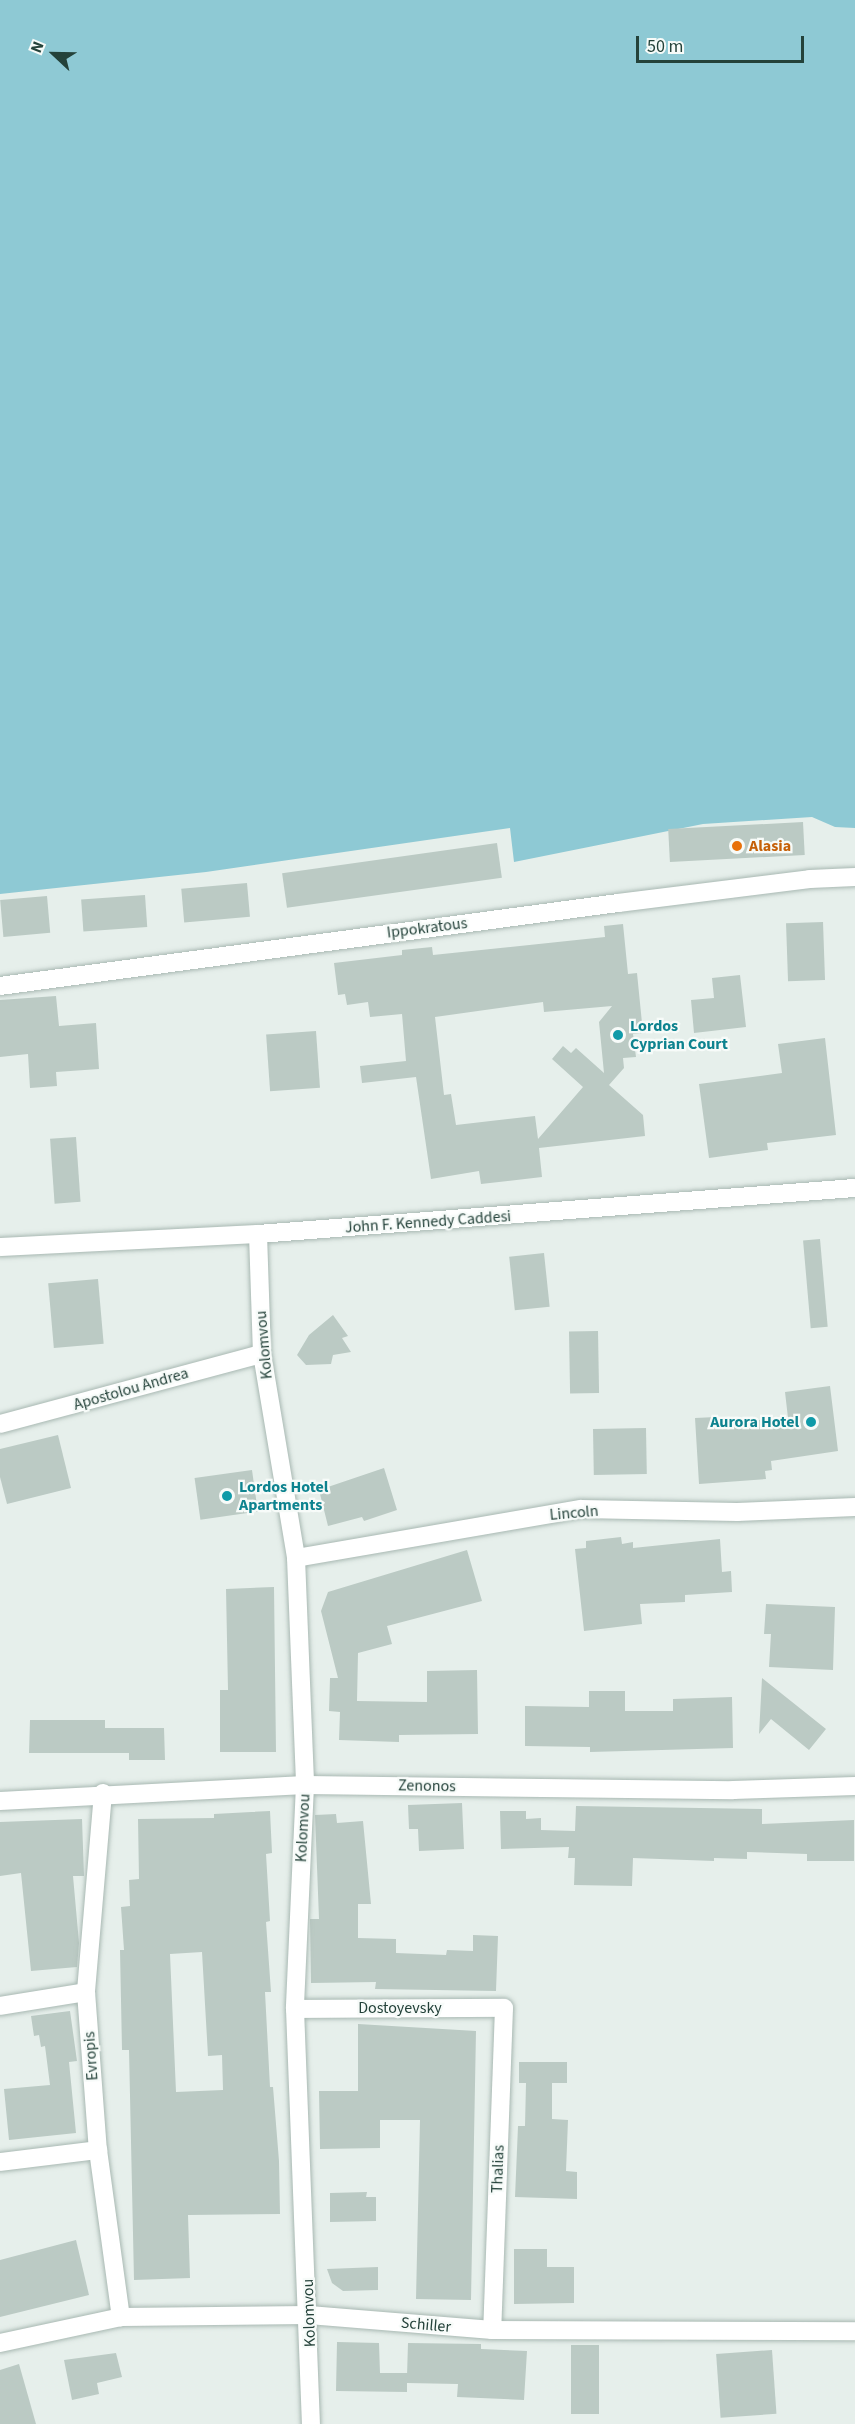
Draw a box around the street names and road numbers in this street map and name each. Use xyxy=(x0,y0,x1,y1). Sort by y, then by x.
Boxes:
street label: Ippokratous xyxy=(386,914,468,942)
street label: John F. Kennedy Caddesi xyxy=(344,1207,512,1237)
street label: Kolomvou xyxy=(251,1310,277,1380)
street label: Apostolou Andrea xyxy=(71,1363,191,1415)
street label: Lincoln xyxy=(549,1501,599,1525)
street label: Zenonos xyxy=(398,1776,456,1796)
street label: Kolomvou xyxy=(292,1793,314,1863)
street label: Dostoyevsky xyxy=(358,1998,442,2018)
street label: Evropis xyxy=(80,2031,102,2081)
street label: Thalias xyxy=(488,2145,508,2193)
street label: Kolomvou xyxy=(298,2278,320,2348)
street label: Schiller xyxy=(400,2313,452,2337)

